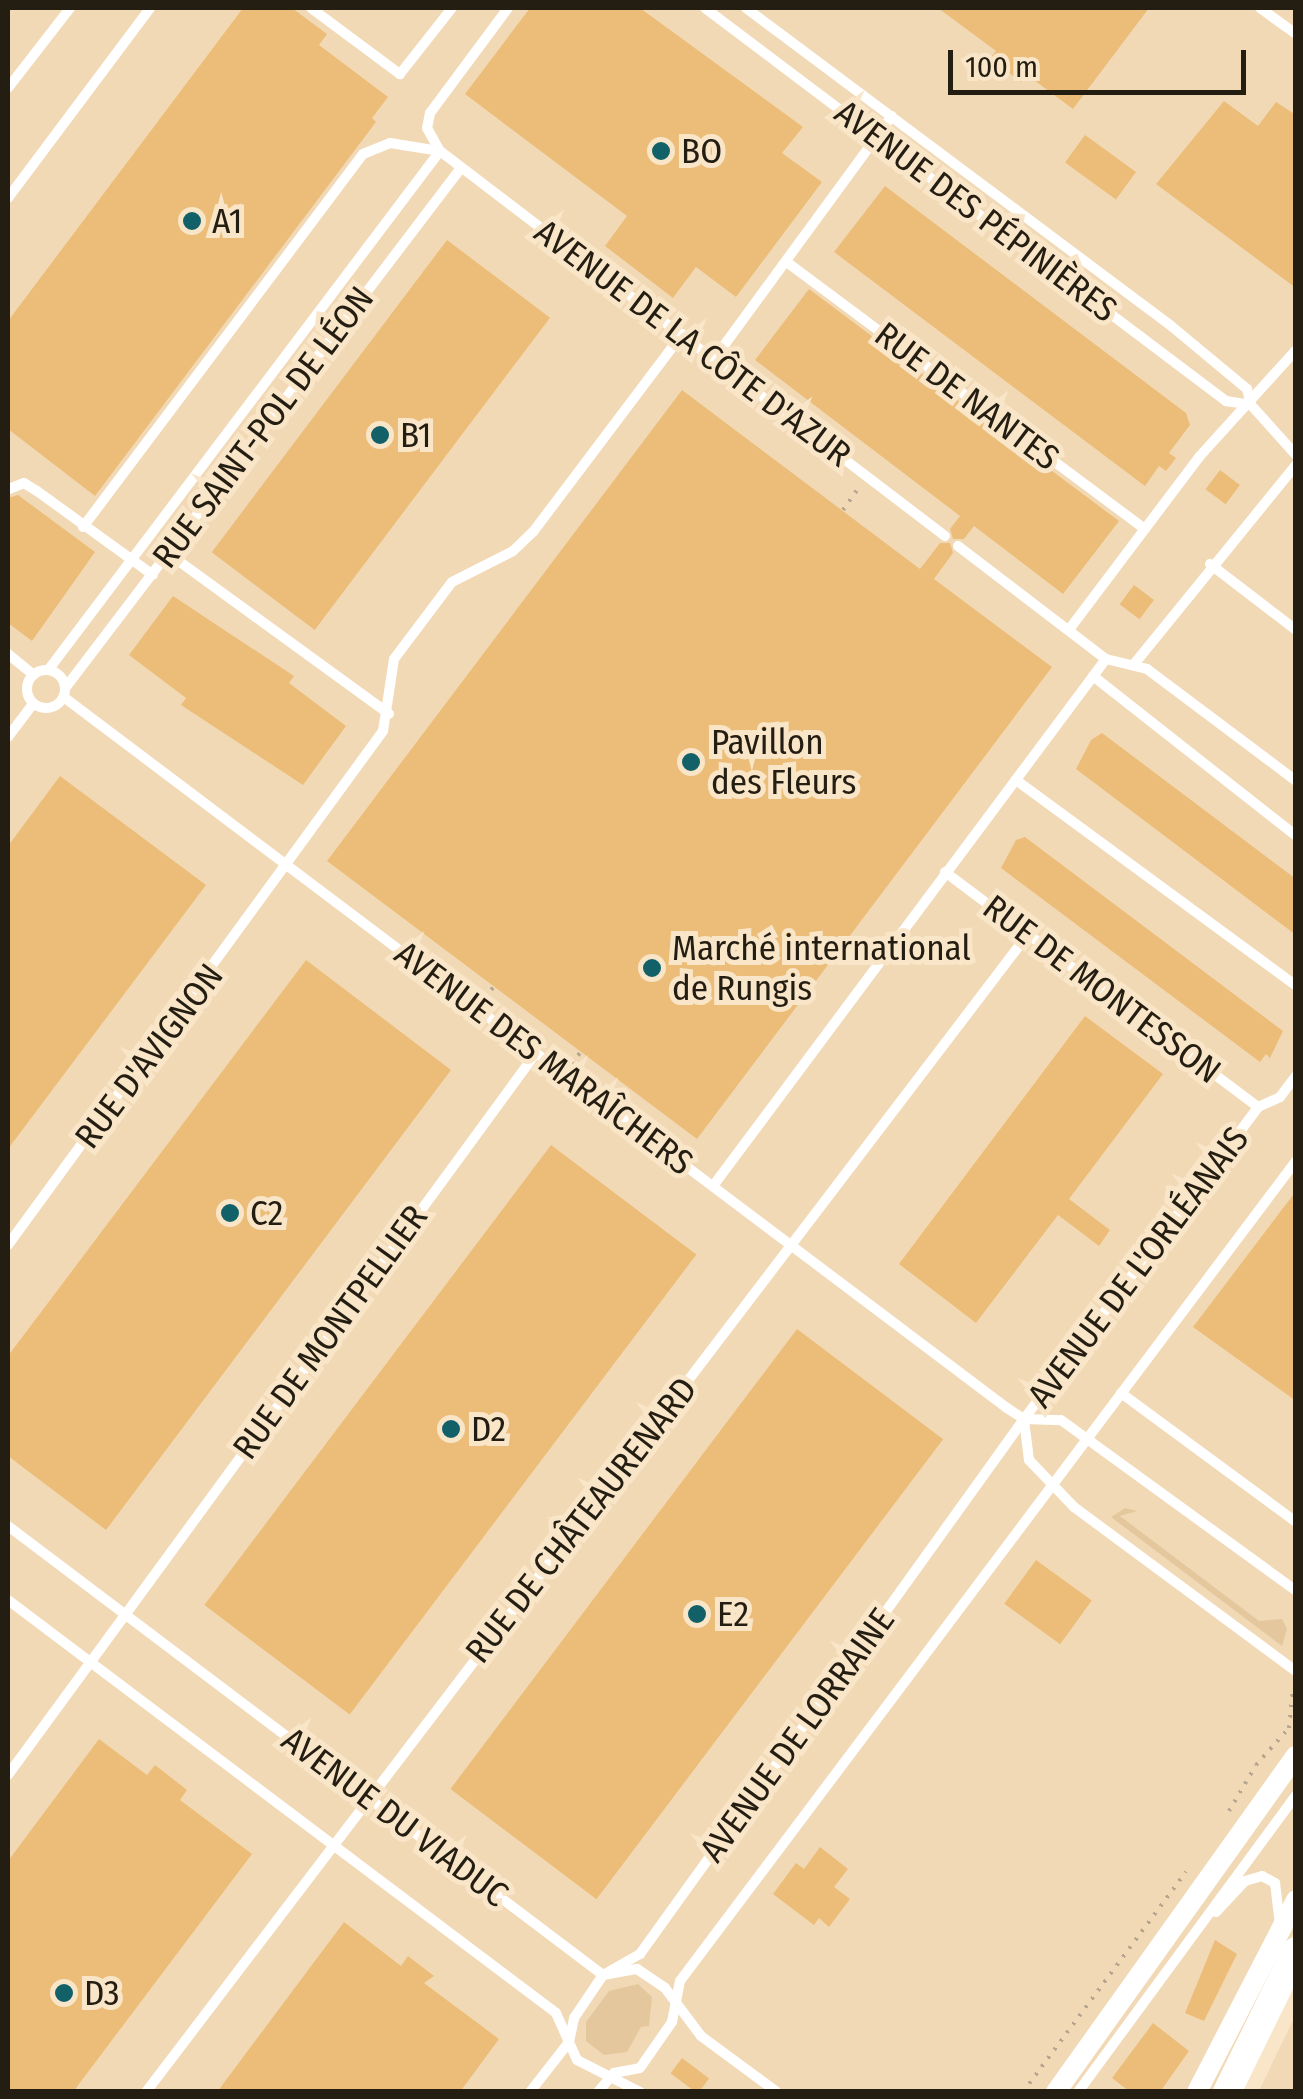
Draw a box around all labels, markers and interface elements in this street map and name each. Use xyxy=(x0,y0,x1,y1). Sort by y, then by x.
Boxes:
scale bar xyxy=(953,30,1250,92)
text: 100 m xyxy=(965,49,1038,85)
street label: AVENUE DES PÉPINIÈRES xyxy=(827,91,1125,331)
place label: BO xyxy=(681,130,722,172)
marker: BO xyxy=(650,140,672,162)
place label: A1 xyxy=(212,200,242,242)
marker: A1 xyxy=(181,210,203,232)
street label: AVENUE DE LA CÔTE D'AZUR xyxy=(527,210,859,476)
street label: RUE SAINT-POL DE LÉON xyxy=(144,278,382,576)
street label: RUE DE NANTES xyxy=(867,313,1067,479)
place label: B1 xyxy=(400,414,431,456)
marker: B1 xyxy=(369,424,391,446)
place label: Pavillon des Fleurs xyxy=(711,721,857,803)
marker: Pavillon des Fleurs xyxy=(680,751,702,773)
street label: RUE DE MONTESSON xyxy=(975,886,1229,1092)
place label: Marché international de Rungis xyxy=(672,927,971,1009)
street label: AVENUE DES MARAÎCHERS xyxy=(387,932,701,1184)
street label: RUE D'AVIGNON xyxy=(66,956,232,1156)
marker: Marché international de Rungis xyxy=(641,957,663,979)
street label: AVENUE DE L'ORLÉANAIS xyxy=(1019,1119,1257,1415)
place label: C2 xyxy=(250,1192,283,1234)
street label: RUE DE MONTPELLIER xyxy=(224,1197,436,1467)
marker: C2 xyxy=(219,1202,241,1224)
street label: RUE DE CHÂTEAURENARD xyxy=(457,1369,705,1671)
place label: D2 xyxy=(471,1408,506,1450)
marker: D2 xyxy=(440,1418,462,1440)
place label: E2 xyxy=(717,1593,749,1635)
street label: AVENUE DE LORRAINE xyxy=(691,1600,903,1870)
marker: E2 xyxy=(686,1603,708,1625)
street label: AVENUE DU VIADUC xyxy=(274,1718,516,1916)
place label: D3 xyxy=(84,1972,119,2014)
marker: D3 xyxy=(53,1982,75,2004)

